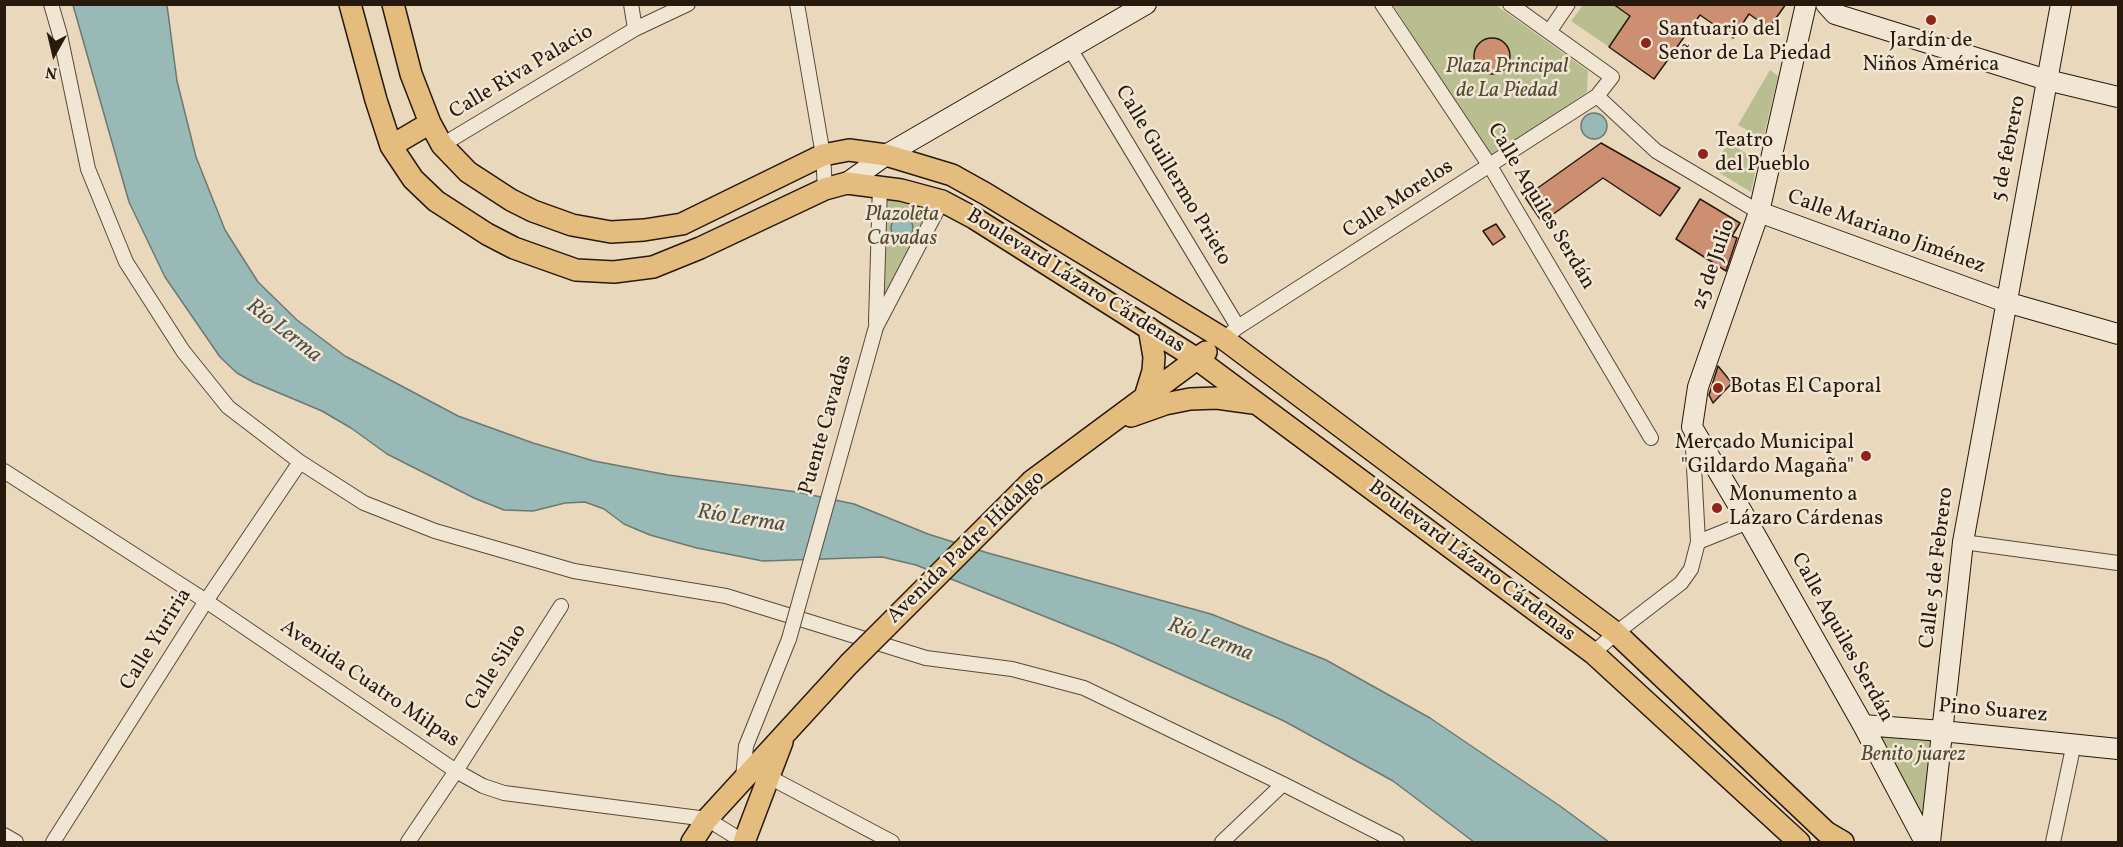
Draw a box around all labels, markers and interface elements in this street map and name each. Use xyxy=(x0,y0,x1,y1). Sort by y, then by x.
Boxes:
marker: Jardín de Niños América xyxy=(1924,13,1938,27)
place label: Santuario del Señor de La Piedad xyxy=(1658,18,1831,68)
street label: Calle Riva Palacio xyxy=(445,20,599,126)
north arrow xyxy=(24,24,84,84)
place label: Jardín de Niños América xyxy=(1862,29,2000,79)
marker: Santuario del Señor de La Piedad xyxy=(1639,36,1653,50)
park label: Plaza Principal de La Piedad xyxy=(1446,55,1568,105)
text: N xyxy=(44,60,59,84)
street label: Calle Guillermo Prieto xyxy=(1108,82,1236,270)
street label: 5 de febrero xyxy=(1987,94,2033,204)
street label: Calle Aquiles Serdán xyxy=(1480,119,1600,295)
place label: Teatro del Pueblo xyxy=(1715,129,1810,179)
marker: Teatro del Pueblo xyxy=(1696,147,1710,161)
street label: Calle Morelos xyxy=(1339,155,1459,245)
street label: Calle Mariano Jiménez xyxy=(1783,185,1989,281)
park label: Plazoleta Cavadas xyxy=(865,203,939,253)
street label: Boulevard Lázaro Cárdenas xyxy=(961,204,1189,360)
street label: 25 de Julio xyxy=(1688,216,1742,314)
water label: Río Lerma xyxy=(240,294,326,370)
street label: Puente Cavadas xyxy=(795,352,859,498)
place label: Botas El Caporal xyxy=(1730,375,1881,401)
marker: Botas El Caporal xyxy=(1711,381,1725,395)
place label: Mercado Municipal "Gildardo Magaña" xyxy=(1675,431,1854,481)
marker: Mercado Municipal "Gildardo Magaña" xyxy=(1859,449,1873,463)
street label: Avenida Padre Hidalgo xyxy=(883,466,1051,630)
street label: Boulevard Lázaro Cárdenas xyxy=(1363,476,1579,648)
place label: Monumento a Lázaro Cárdenas xyxy=(1729,483,1883,533)
street label: Calle 5 de Febrero xyxy=(1916,486,1960,650)
water label: Río Lerma xyxy=(695,500,787,540)
marker: Monumento a Lázaro Cárdenas xyxy=(1710,501,1724,515)
street label: Calle Aquiles Serdán xyxy=(1784,549,1898,727)
street label: Calle Yuriria xyxy=(116,584,198,696)
water label: Río Lerma xyxy=(1164,613,1256,669)
street label: Avenida Cuatro Milpas xyxy=(275,616,463,754)
street label: Calle Silao xyxy=(461,620,533,716)
street label: Pino Suarez xyxy=(1937,695,2049,729)
park label: Benito juarez xyxy=(1860,743,1966,769)

